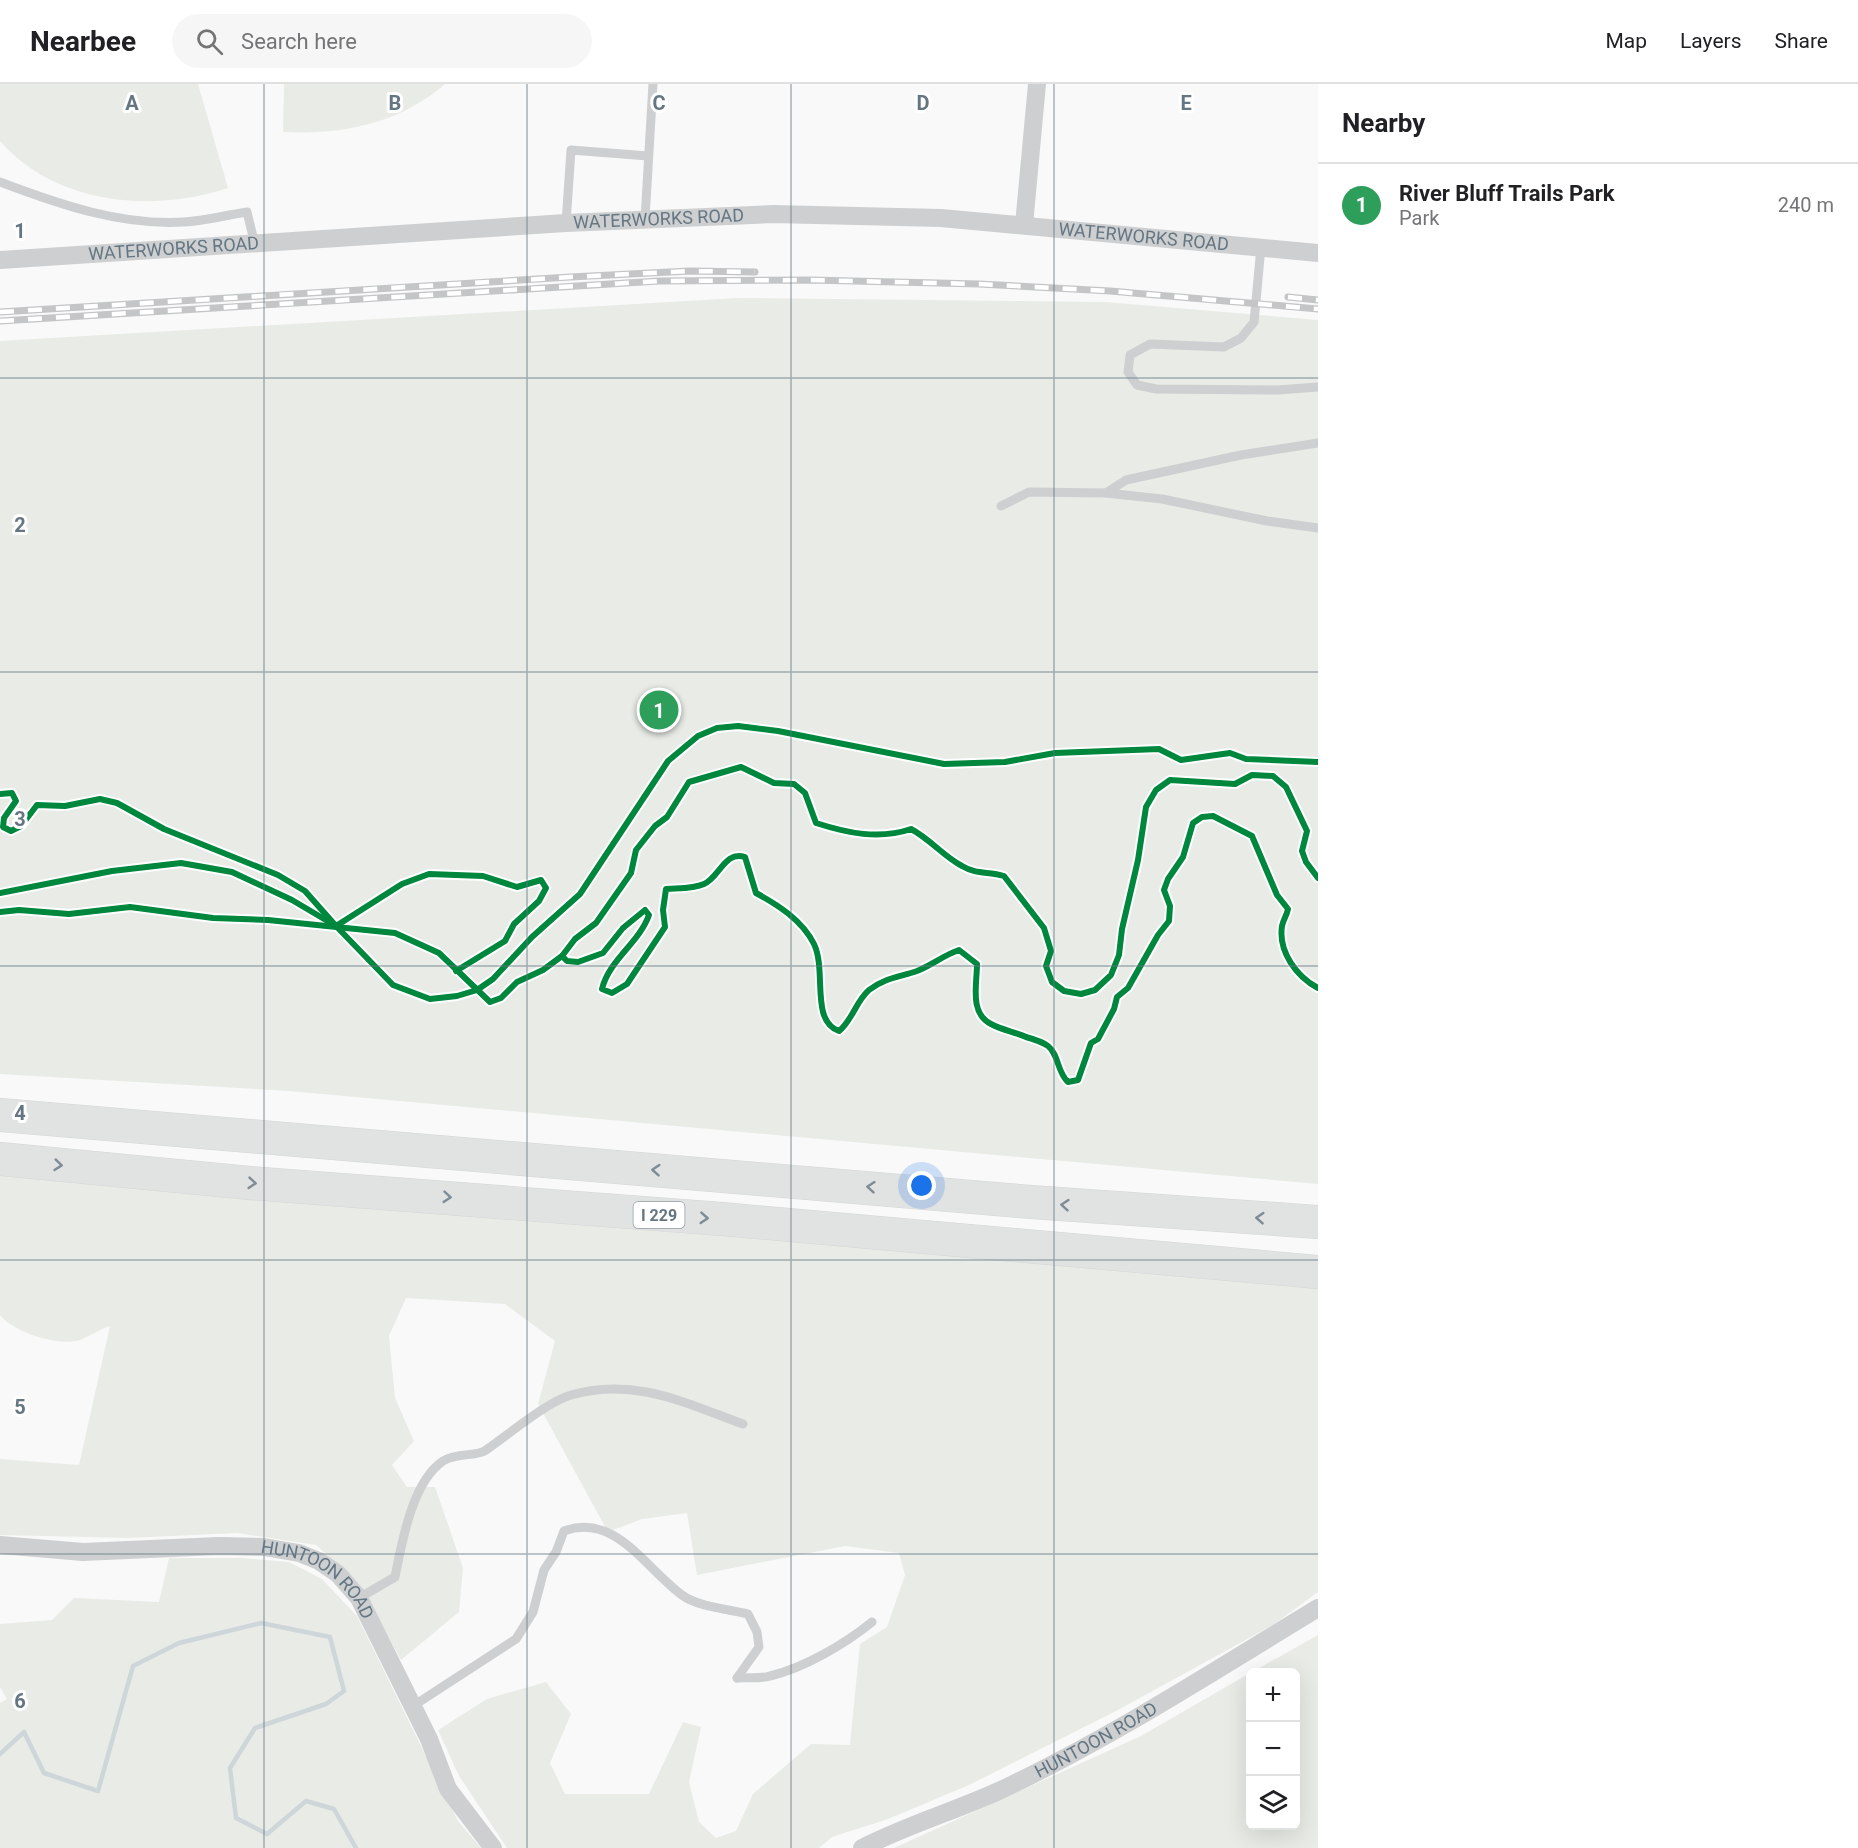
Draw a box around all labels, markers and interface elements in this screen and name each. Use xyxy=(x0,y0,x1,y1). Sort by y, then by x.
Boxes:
search box xyxy=(172,14,592,68)
text: Nearbee xyxy=(30,25,136,58)
icon: search xyxy=(193,25,226,58)
text: Search here xyxy=(241,29,357,54)
text: Map xyxy=(1605,29,1647,53)
text: Layers xyxy=(1680,29,1741,53)
text: Share xyxy=(1774,29,1828,53)
text: A xyxy=(125,91,139,115)
text: B xyxy=(389,91,401,115)
text: C xyxy=(652,91,666,115)
text: D xyxy=(917,91,930,115)
text: E xyxy=(1180,91,1192,115)
text: Nearby xyxy=(1342,108,1425,138)
text: River Bluff Trails Park xyxy=(1399,181,1615,206)
text: 1 xyxy=(1356,193,1367,217)
text: 240 m xyxy=(1778,193,1834,217)
street label: WATERWORKS ROAD xyxy=(573,204,745,233)
text: Park xyxy=(1399,206,1439,230)
street label: WATERWORKS ROAD xyxy=(1058,218,1230,255)
text: 1 xyxy=(14,219,26,243)
street label: WATERWORKS ROAD xyxy=(88,232,260,264)
text: 2 xyxy=(14,513,26,537)
pin: 1 xyxy=(640,688,678,732)
text: 3 xyxy=(14,807,26,831)
text: 4 xyxy=(14,1101,26,1125)
one-way arrow xyxy=(54,1158,63,1171)
one-way arrow xyxy=(651,1163,660,1176)
your location xyxy=(907,1171,936,1200)
one-way arrow xyxy=(248,1176,257,1189)
one-way arrow xyxy=(866,1181,875,1194)
one-way arrow xyxy=(442,1190,451,1203)
one-way arrow xyxy=(1061,1199,1070,1212)
road number: I 229 xyxy=(634,1202,684,1228)
one-way arrow xyxy=(699,1211,708,1224)
one-way arrow xyxy=(1255,1212,1264,1225)
text: 5 xyxy=(14,1395,26,1419)
street label: HUNTOON ROAD xyxy=(260,1536,379,1622)
map controls xyxy=(1246,1668,1300,1830)
button: + xyxy=(1246,1668,1300,1722)
text: 6 xyxy=(14,1689,26,1713)
street label: HUNTOON ROAD xyxy=(1031,1697,1161,1782)
button: − xyxy=(1246,1722,1300,1776)
button: layers xyxy=(1246,1776,1300,1830)

